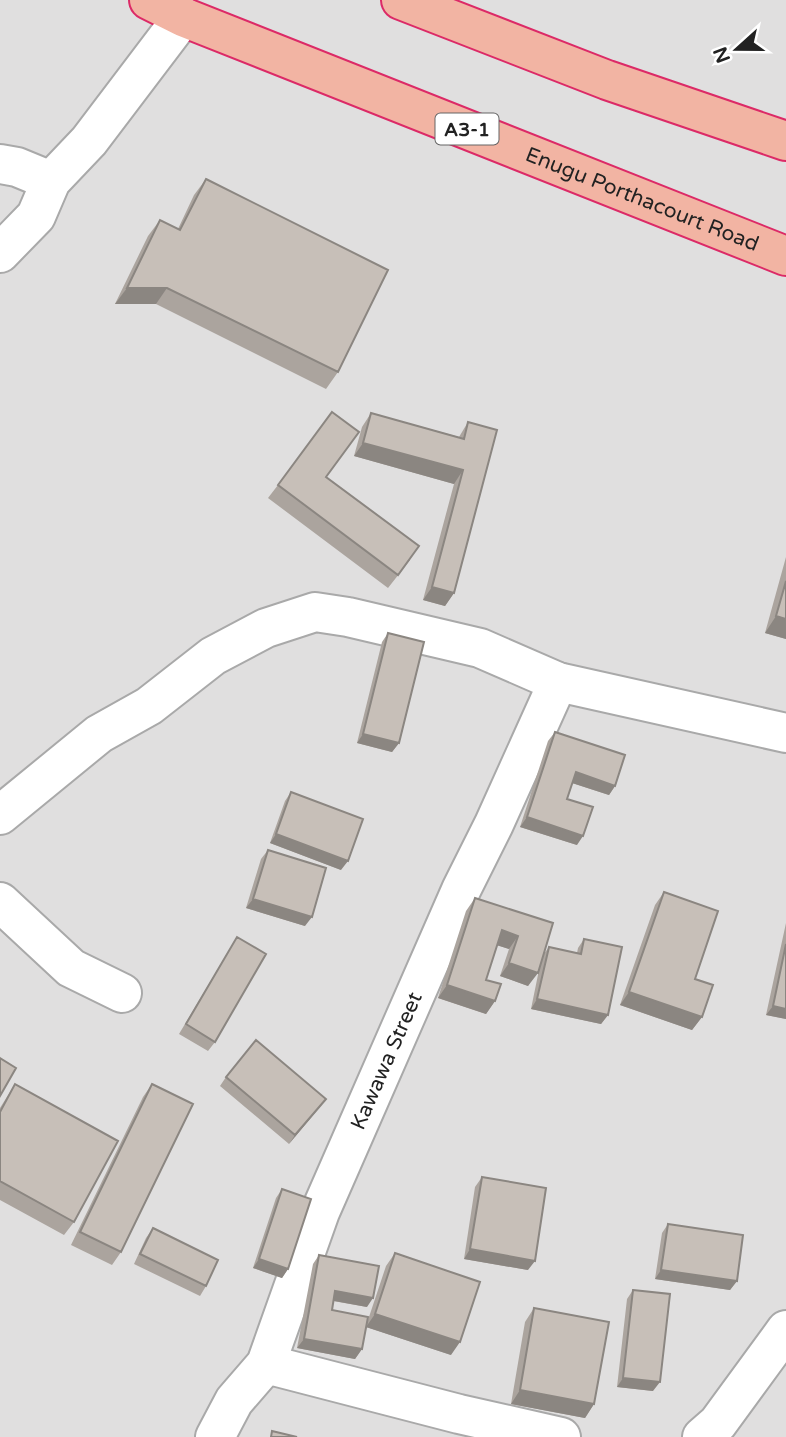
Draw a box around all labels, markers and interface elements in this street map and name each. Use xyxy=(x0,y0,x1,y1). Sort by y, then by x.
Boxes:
north arrow xyxy=(702,14,772,84)
text: N xyxy=(709,44,735,66)
road number: A3-1 xyxy=(435,113,498,144)
street label: Enugu Porthacourt Road xyxy=(522,142,762,257)
street label: Kawawa Street xyxy=(346,988,428,1134)

